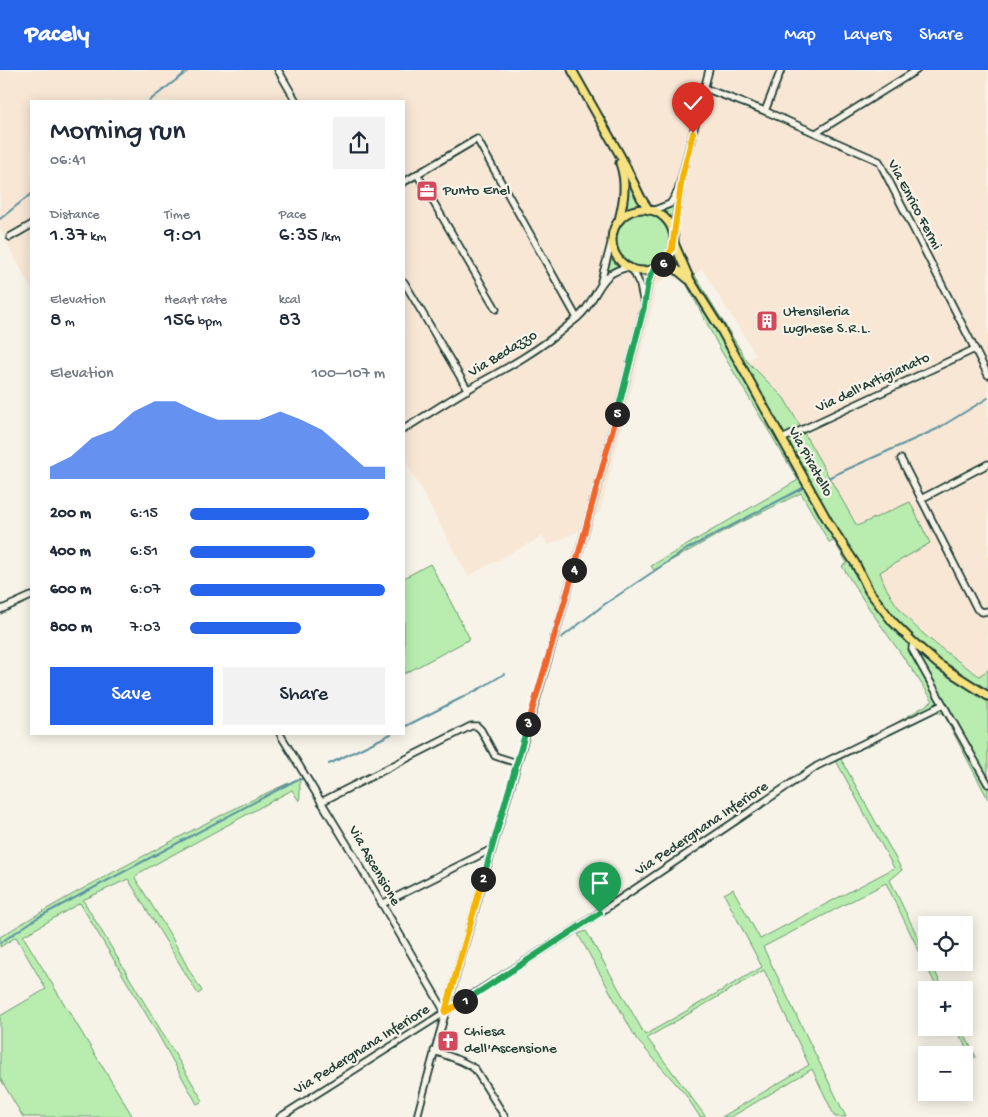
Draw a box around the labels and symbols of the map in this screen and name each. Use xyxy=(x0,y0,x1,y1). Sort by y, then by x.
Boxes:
pin xyxy=(672,82,714,133)
street label: Via Enrico Fermi xyxy=(882,156,945,253)
office icon: Punto Enel xyxy=(415,179,439,203)
place label: Punto Enel xyxy=(442,182,510,200)
pin: 6 xyxy=(650,252,676,276)
place label: Utensileria Lughese S.R.L. xyxy=(783,303,871,338)
building icon: Utensileria Lughese S.R.L. xyxy=(755,309,779,333)
street label: Via Bedazzo xyxy=(464,326,541,382)
street label: Via dell'Artigianato xyxy=(812,349,933,418)
pin: 5 xyxy=(604,402,630,426)
street label: Via Piratello xyxy=(783,423,837,500)
pin: 4 xyxy=(562,558,586,582)
pin: 3 xyxy=(516,712,540,736)
street label: Via Pedergnana Inferiore xyxy=(631,778,772,881)
street label: Via Ascensione xyxy=(343,822,404,909)
pin xyxy=(579,862,621,913)
pin: 2 xyxy=(470,866,496,892)
pin: 1 xyxy=(452,988,478,1014)
street label: Via Pedergnana Inferiore xyxy=(290,1001,433,1100)
place label: Chiesa dell'Ascensione xyxy=(464,1023,557,1058)
church icon: Chiesa dell'Ascensione xyxy=(436,1029,460,1053)

